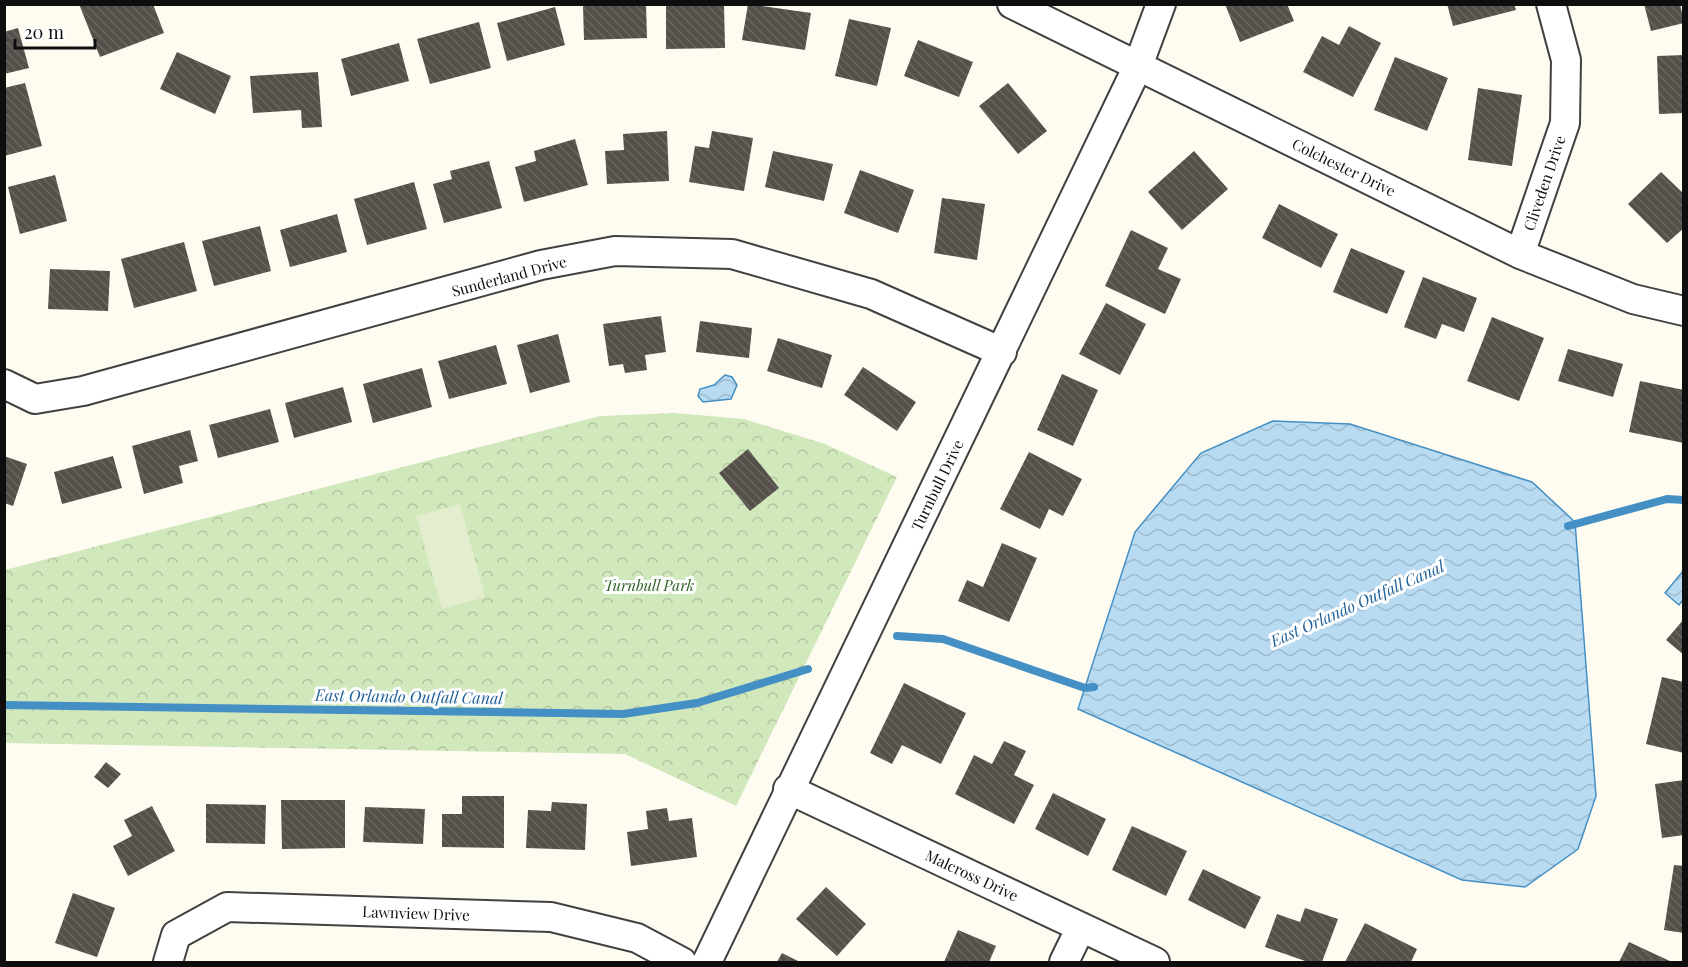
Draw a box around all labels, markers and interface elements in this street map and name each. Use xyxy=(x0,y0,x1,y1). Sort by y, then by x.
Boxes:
scale bar xyxy=(15,12,94,50)
text: 20 m xyxy=(24,20,64,44)
street label: Colchester Drive xyxy=(1289,133,1399,201)
street label: Cliveden Drive xyxy=(1518,133,1570,233)
street label: Sunderland Drive xyxy=(449,251,569,301)
street label: Turnbull Drive xyxy=(906,436,968,534)
water label: East Orlando Outfall Canal xyxy=(1266,555,1448,651)
park label: Turnbull Park xyxy=(604,575,695,595)
water label: East Orlando Outfall Canal xyxy=(314,684,504,708)
street label: Malcross Drive xyxy=(922,845,1022,905)
street label: Lawnview Drive xyxy=(362,901,470,925)

